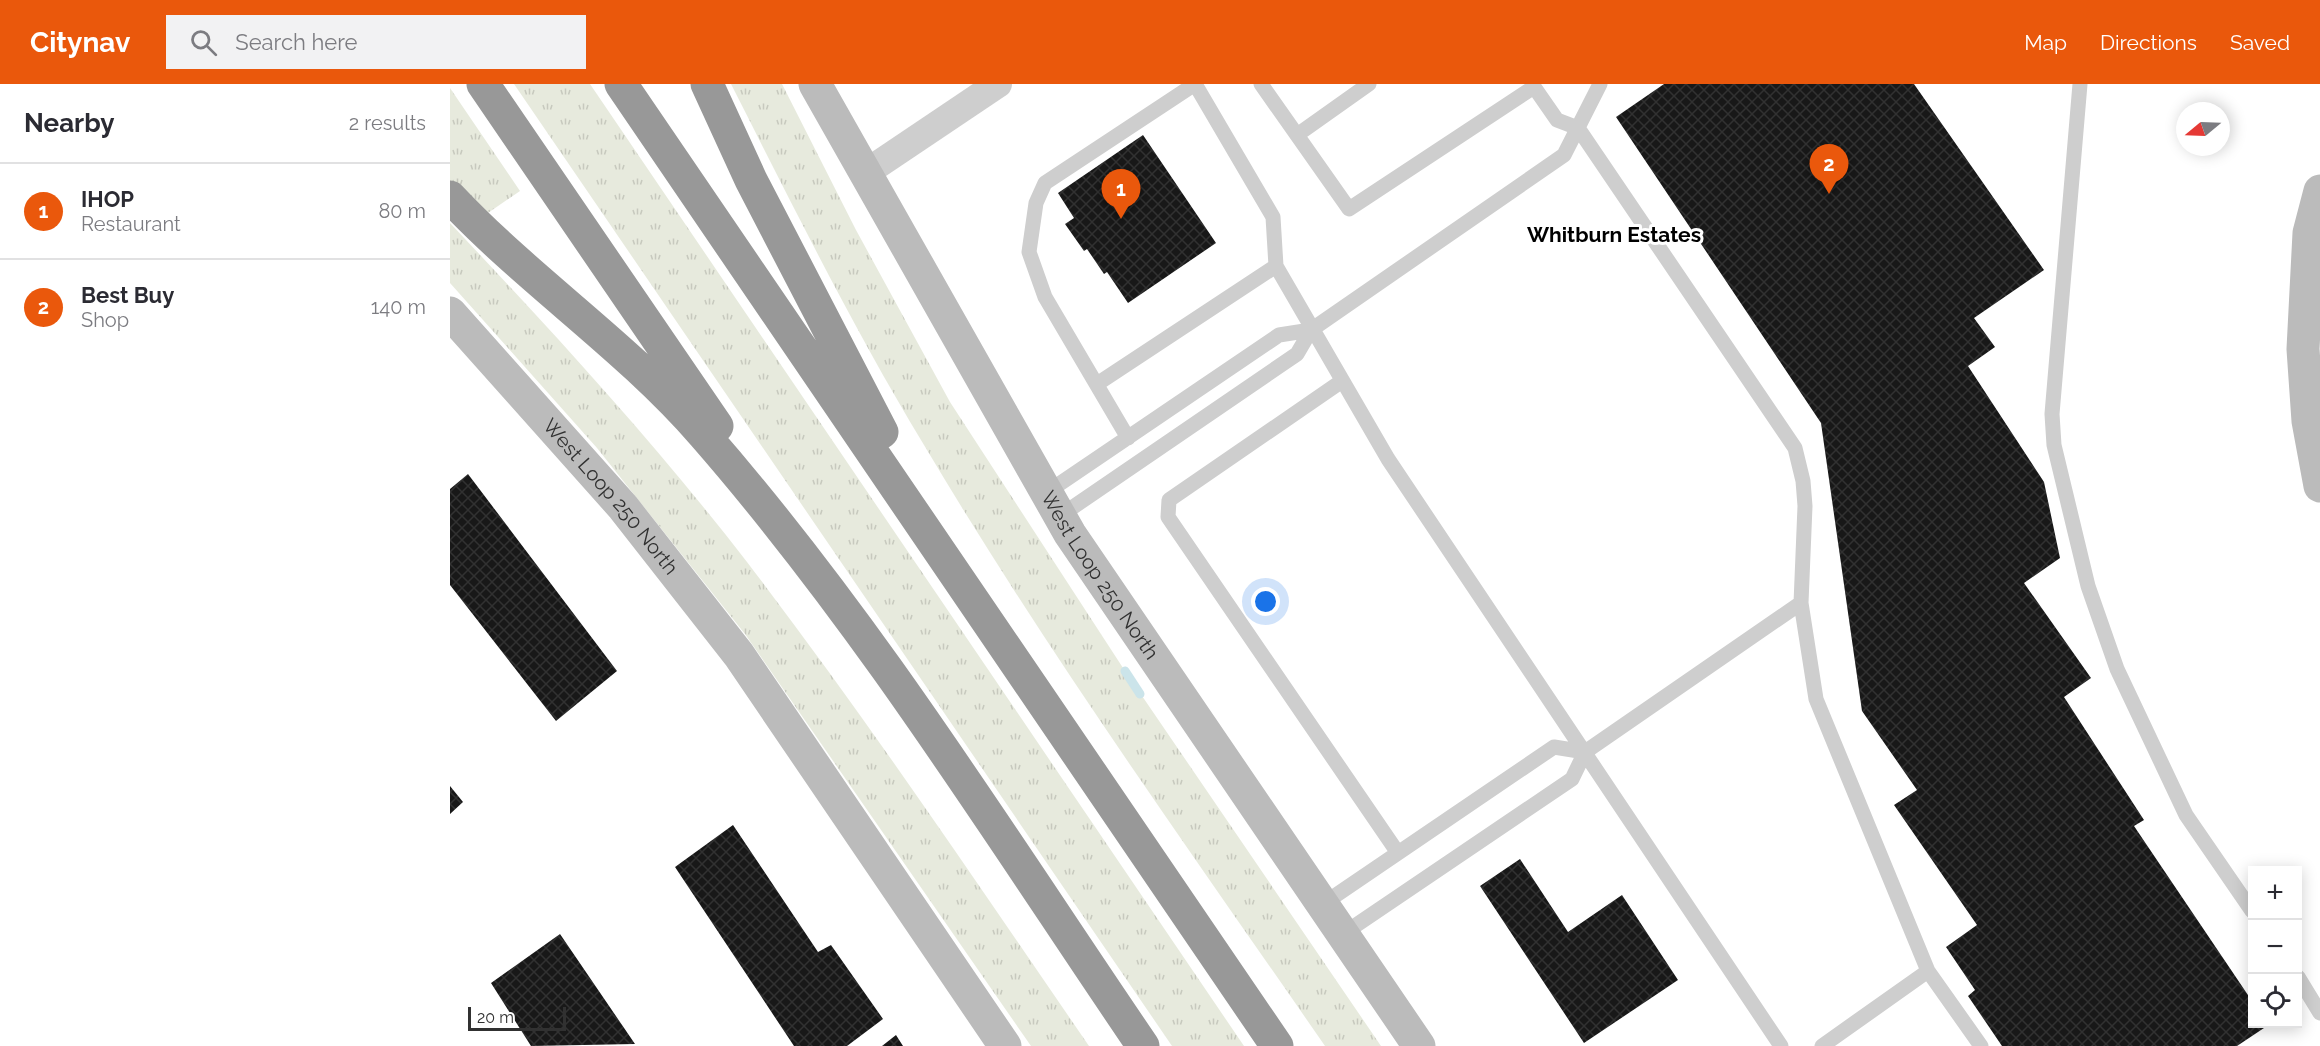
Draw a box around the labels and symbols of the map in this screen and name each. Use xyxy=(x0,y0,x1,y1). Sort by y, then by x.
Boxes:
north arrow xyxy=(2176,102,2230,156)
pin: 2 xyxy=(1810,144,1848,194)
pin: 1 xyxy=(1102,170,1140,219)
district label: Whitburn Estates xyxy=(1527,222,1701,247)
street label: West Loop 250 North xyxy=(538,414,683,579)
street label: West Loop 250 North xyxy=(1036,487,1164,664)
your location xyxy=(1251,587,1280,616)
scale bar xyxy=(468,1004,566,1032)

